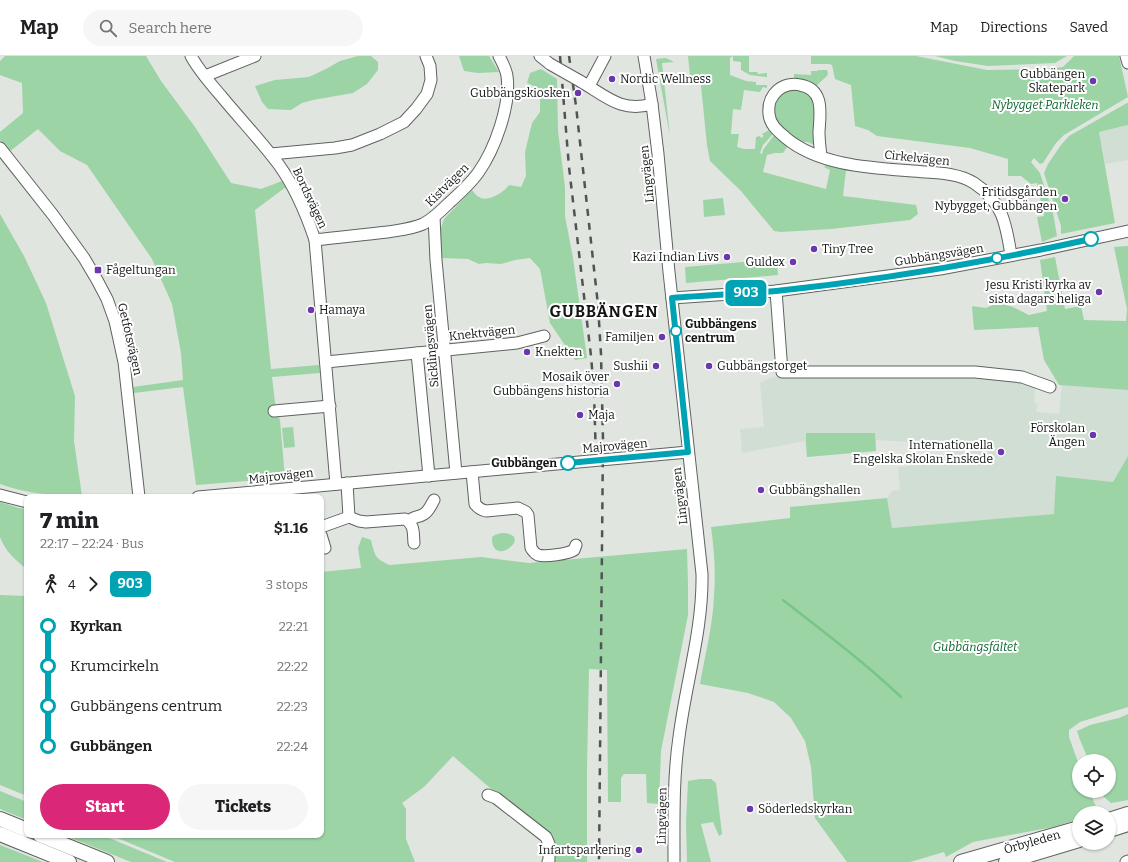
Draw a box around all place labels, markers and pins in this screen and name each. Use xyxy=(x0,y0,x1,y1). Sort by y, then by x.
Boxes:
place label: Gubbängen Skatepark xyxy=(1020,67,1085,95)
place label: Nordic Wellness xyxy=(620,72,711,86)
marker: Nordic Wellness xyxy=(607,74,617,84)
marker: Gubbängen Skatepark xyxy=(1088,76,1098,86)
place label: Gubbängskiosken xyxy=(470,86,570,100)
marker: Gubbängskiosken xyxy=(573,88,583,98)
place label: Fritidsgården Nybygget, Gubbängen xyxy=(935,185,1057,213)
marker: Fritidsgården Nybygget, Gubbängen xyxy=(1060,194,1070,204)
unlabelled marker xyxy=(1083,231,1099,247)
place label: Tiny Tree xyxy=(822,242,873,256)
marker: Tiny Tree xyxy=(809,244,819,254)
place label: Kazi Indian Livs xyxy=(632,250,719,264)
marker: Kazi Indian Livs xyxy=(722,252,732,262)
unlabelled marker xyxy=(991,252,1003,264)
place label: Guldex xyxy=(745,255,785,269)
marker: Guldex xyxy=(788,257,798,267)
place label: Fågeltungan xyxy=(106,263,176,277)
marker: Fågeltungan xyxy=(93,265,103,275)
place label: Jesu Kristi kyrka av sista dagars heliga xyxy=(985,278,1092,306)
marker: Jesu Kristi kyrka av sista dagars heliga xyxy=(1094,287,1104,297)
place label: Hamaya xyxy=(319,303,366,317)
marker: Hamaya xyxy=(306,305,316,315)
place label: Gubbängens centrum xyxy=(685,317,757,345)
marker: Gubbängens centrum xyxy=(670,325,682,337)
place label: Familjen xyxy=(605,330,654,344)
marker: Familjen xyxy=(657,332,667,342)
place label: Knekten xyxy=(535,345,583,359)
marker: Knekten xyxy=(522,347,532,357)
place label: Sushii xyxy=(613,359,648,373)
place label: Gubbängstorget xyxy=(717,359,808,373)
marker: Sushii xyxy=(651,361,661,371)
marker: Gubbängstorget xyxy=(704,361,714,371)
place label: Mosaik över Gubbängens historia xyxy=(493,370,610,398)
marker: Mosaik över Gubbängens historia xyxy=(612,379,622,389)
place label: Maja xyxy=(588,408,615,422)
marker: Maja xyxy=(575,410,585,420)
place label: Förskolan Ängen xyxy=(1030,421,1085,449)
marker: Förskolan Ängen xyxy=(1088,430,1098,440)
place label: Internationella Engelska Skolan Enskede xyxy=(853,438,993,466)
marker: Internationella Engelska Skolan Enskede xyxy=(996,447,1006,457)
marker: Gubbängen xyxy=(560,455,576,471)
place label: Gubbängen xyxy=(491,456,557,470)
place label: Gubbängshallen xyxy=(769,483,861,497)
marker: Gubbängshallen xyxy=(756,485,766,495)
place label: Söderledskyrkan xyxy=(758,802,853,816)
marker: Söderledskyrkan xyxy=(745,804,755,814)
place label: Infartsparkering xyxy=(538,843,631,857)
marker: Infartsparkering xyxy=(634,845,644,855)

